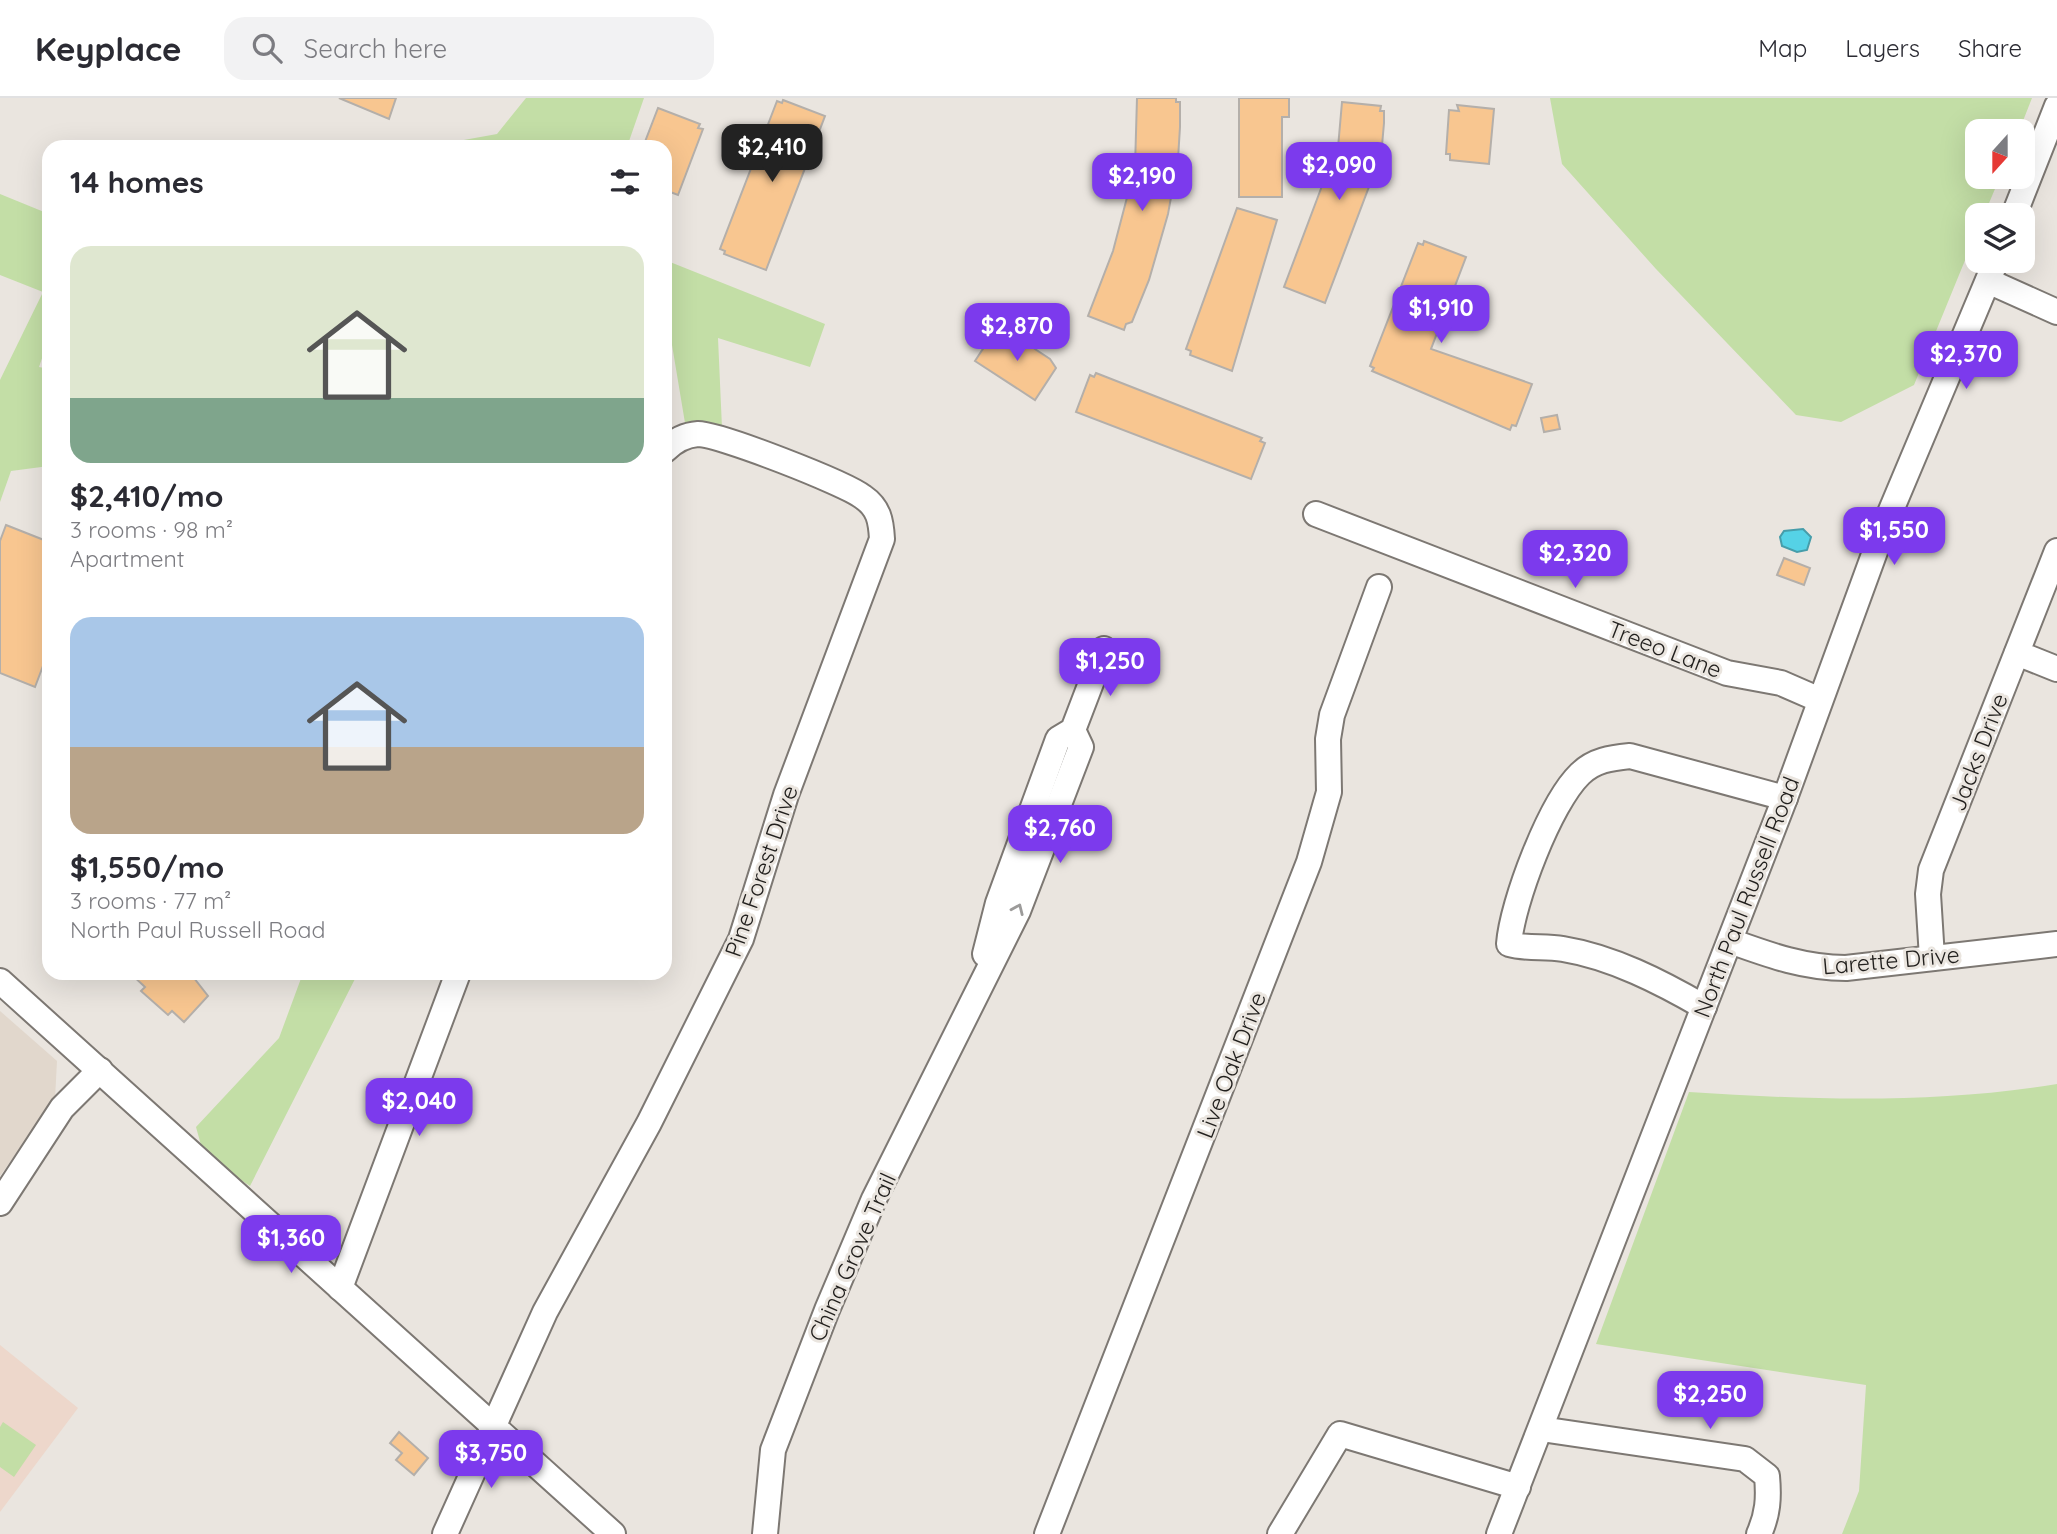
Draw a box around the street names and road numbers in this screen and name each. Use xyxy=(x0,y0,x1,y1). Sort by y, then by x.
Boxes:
street label: Treeo Lane xyxy=(1604,614,1726,684)
street label: Jacks Drive xyxy=(1942,689,2014,815)
street label: North Paul Russell Road xyxy=(1687,773,1805,1021)
street label: Pine Forest Drive xyxy=(718,781,804,961)
street label: Larette Drive xyxy=(1821,940,1961,980)
street label: Live Oak Drive xyxy=(1190,988,1272,1142)
street label: China Grove Trail xyxy=(802,1168,902,1346)

